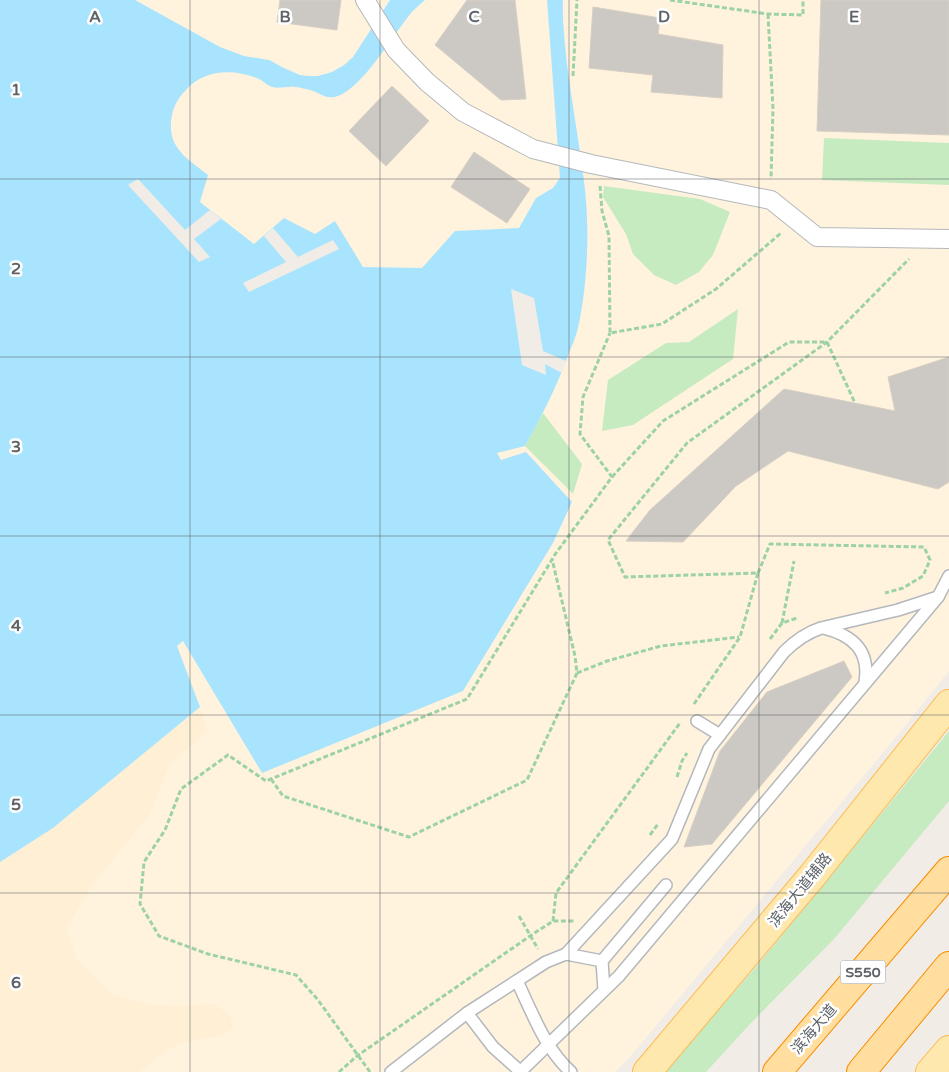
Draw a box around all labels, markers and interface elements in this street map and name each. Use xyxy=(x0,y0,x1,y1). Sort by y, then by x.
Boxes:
text: A xyxy=(89,7,101,27)
text: B xyxy=(279,7,291,27)
text: C xyxy=(468,7,480,27)
text: D xyxy=(658,7,670,27)
text: E xyxy=(849,7,859,27)
text: 1 xyxy=(11,80,21,100)
text: 2 xyxy=(11,259,21,279)
text: 3 xyxy=(11,437,21,457)
text: 4 xyxy=(11,616,21,636)
text: 5 xyxy=(11,795,21,815)
street label: 滨海大道辅路 xyxy=(765,849,835,931)
road number: S550 xyxy=(840,960,886,984)
text: 6 xyxy=(11,973,21,993)
street label: 滨海大道 xyxy=(788,1000,840,1058)

